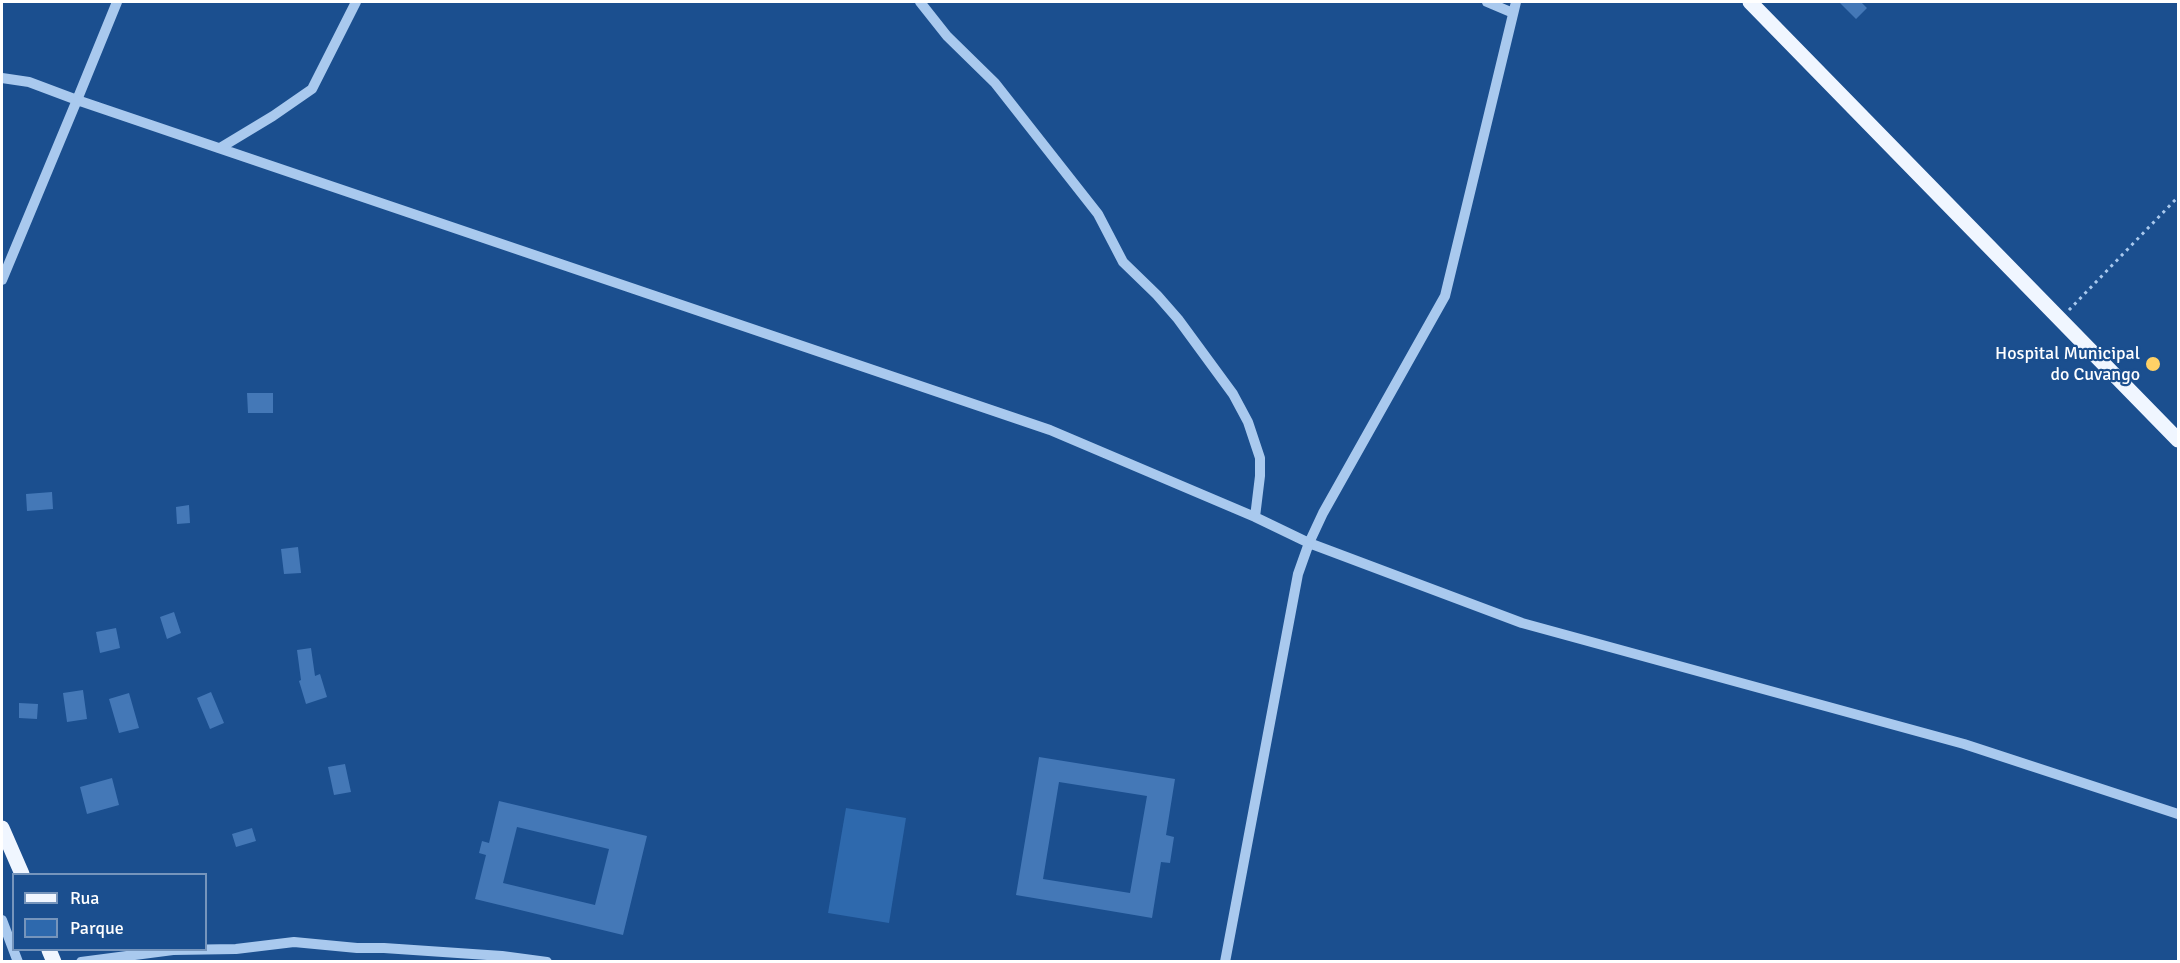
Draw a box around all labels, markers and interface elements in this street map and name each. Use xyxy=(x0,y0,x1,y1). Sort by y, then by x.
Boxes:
place label: Hospital Municipal do Cuvango xyxy=(1995,343,2140,386)
marker: Hospital Municipal do Cuvango xyxy=(2144,355,2162,373)
legend xyxy=(12,873,207,951)
text: Rua xyxy=(70,887,99,909)
text: Parque xyxy=(70,917,124,939)

